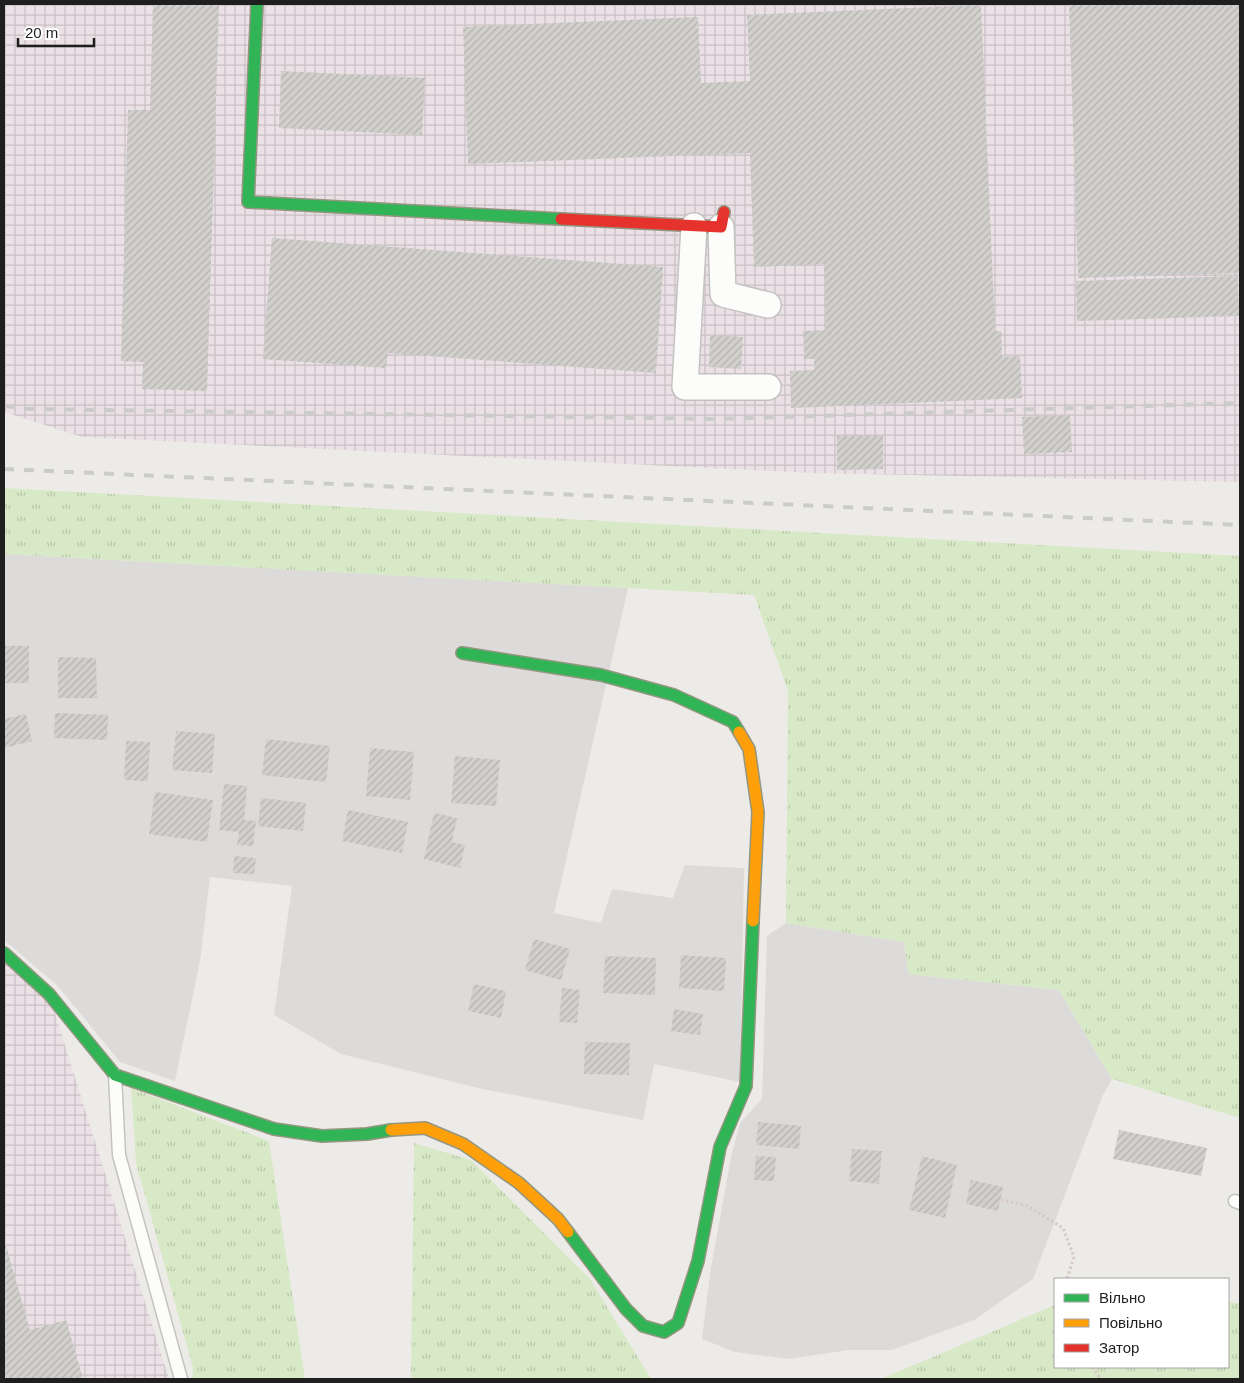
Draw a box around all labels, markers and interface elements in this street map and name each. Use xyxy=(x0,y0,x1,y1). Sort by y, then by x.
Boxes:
scale bar xyxy=(18,15,94,47)
text: 20 m xyxy=(25,24,58,41)
legend xyxy=(1054,1278,1229,1368)
text: Вільно xyxy=(1099,1289,1146,1306)
text: Повільно xyxy=(1099,1314,1163,1331)
text: Затор xyxy=(1099,1339,1139,1356)

